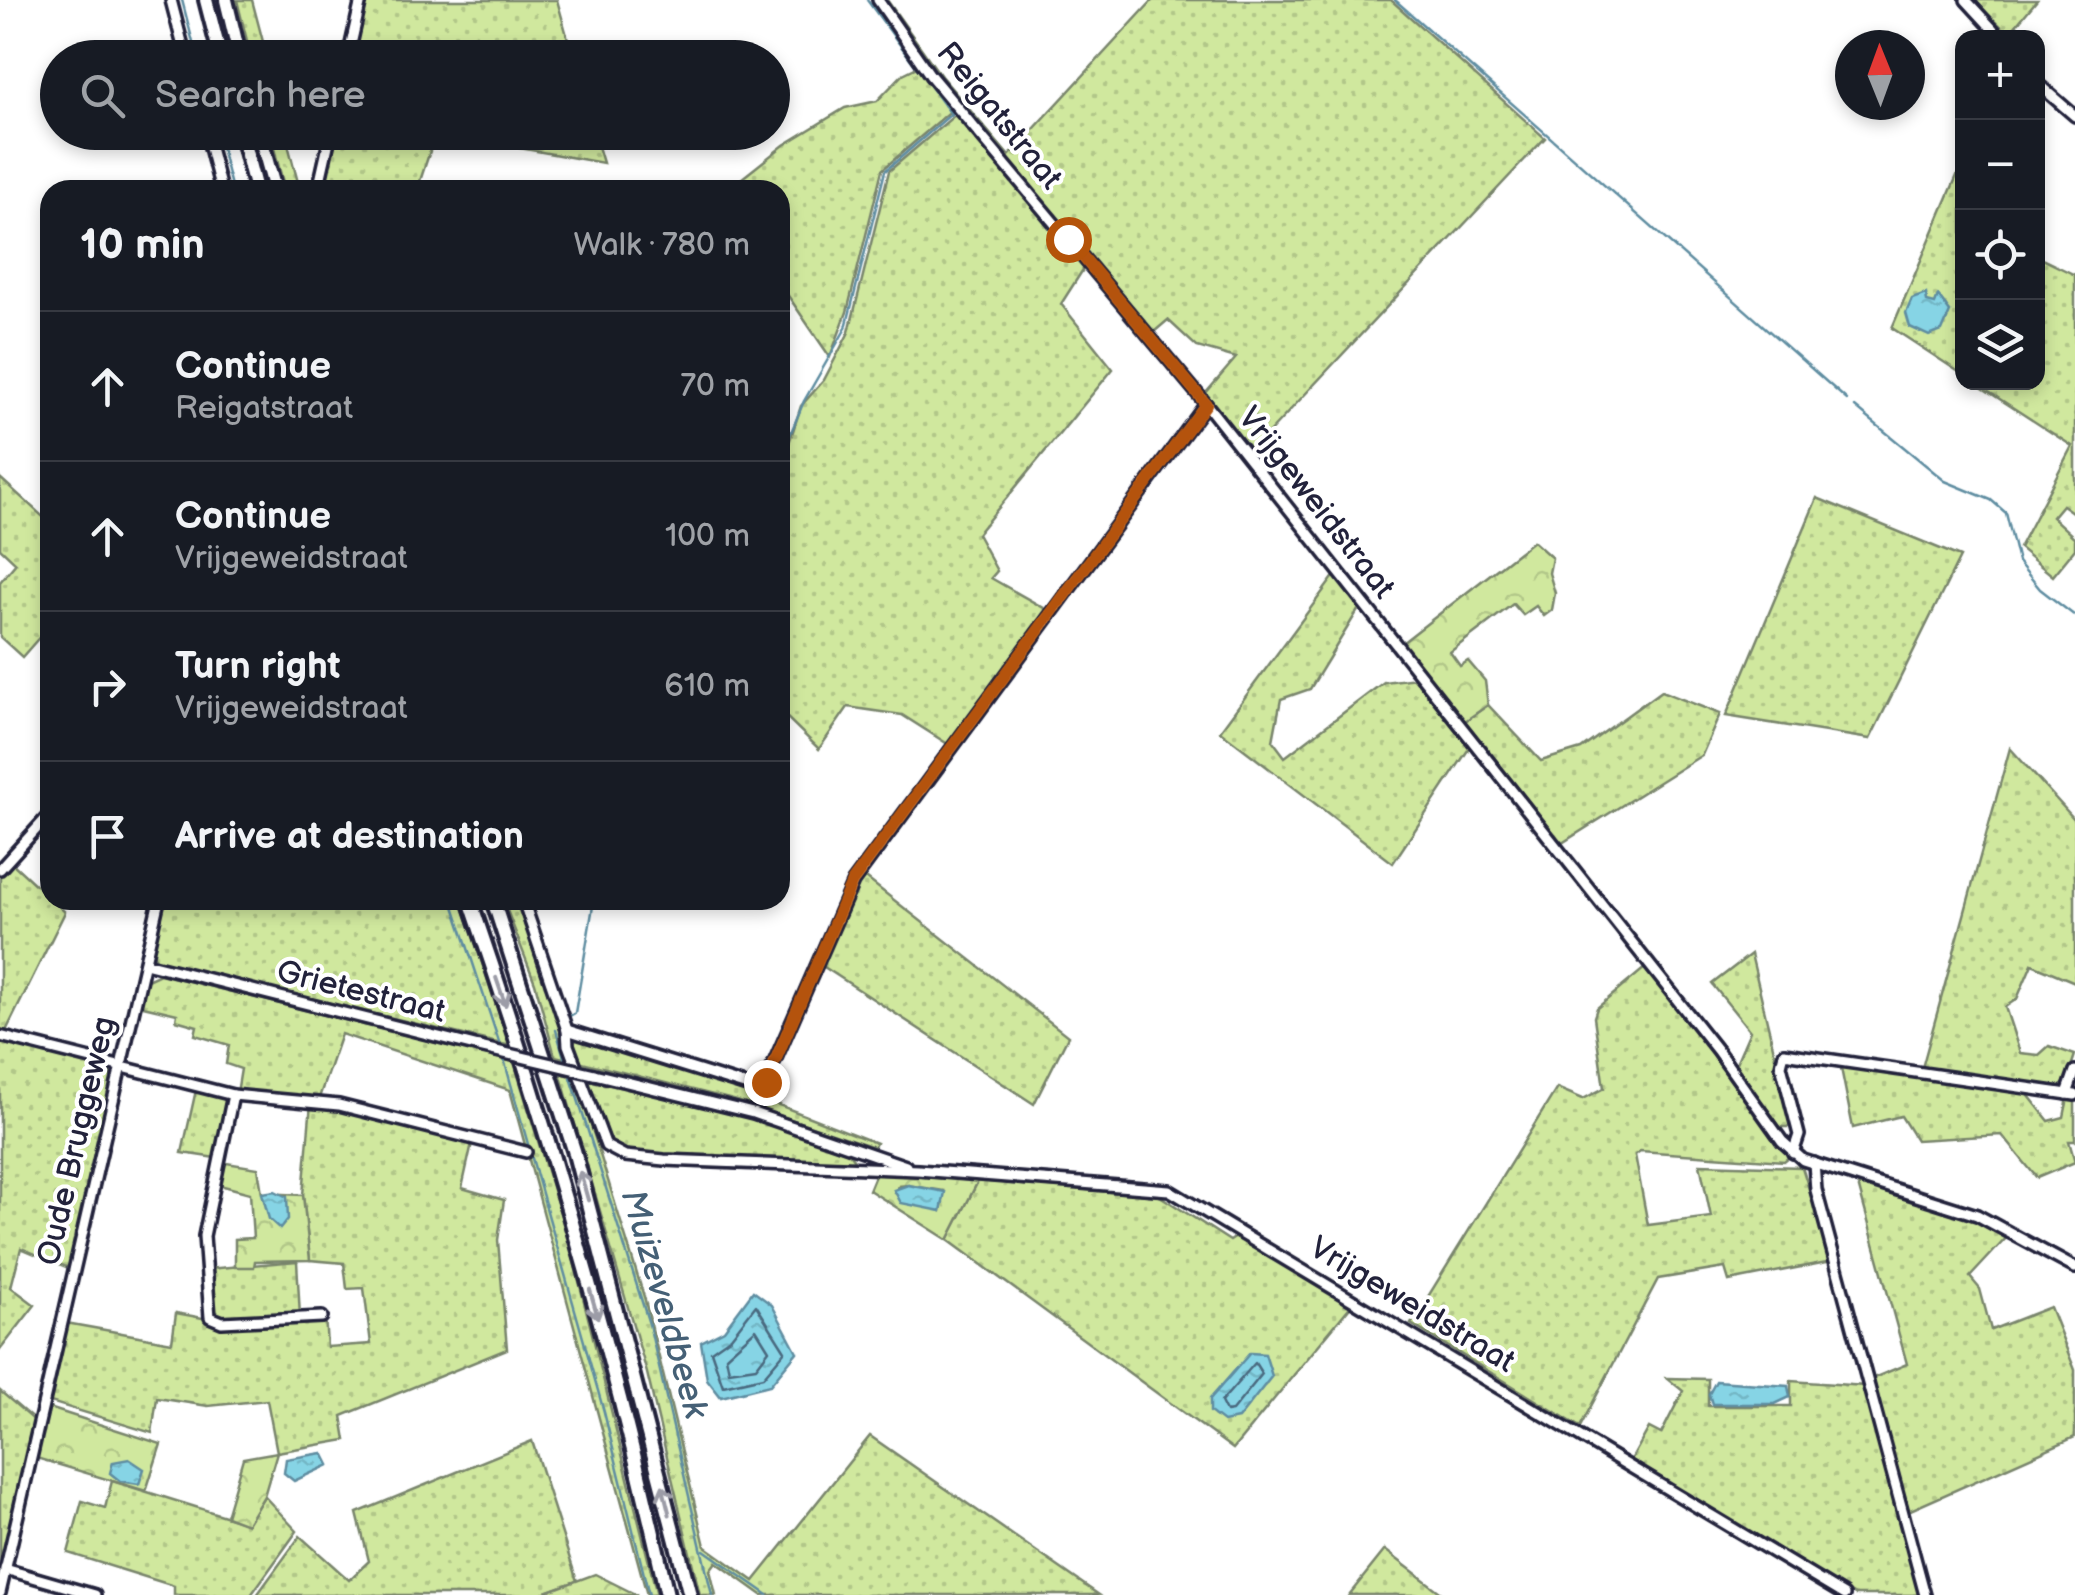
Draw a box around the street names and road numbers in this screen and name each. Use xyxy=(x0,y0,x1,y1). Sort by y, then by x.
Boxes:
street label: Reigatstraat xyxy=(928,35,1070,198)
street label: Vrijgeweidstraat xyxy=(1229,399,1403,607)
street label: Grietestraat xyxy=(273,952,450,1032)
street label: Oude Bruggeweg xyxy=(29,1013,125,1269)
street label: Vrijgeweidstraat xyxy=(1302,1228,1522,1382)

